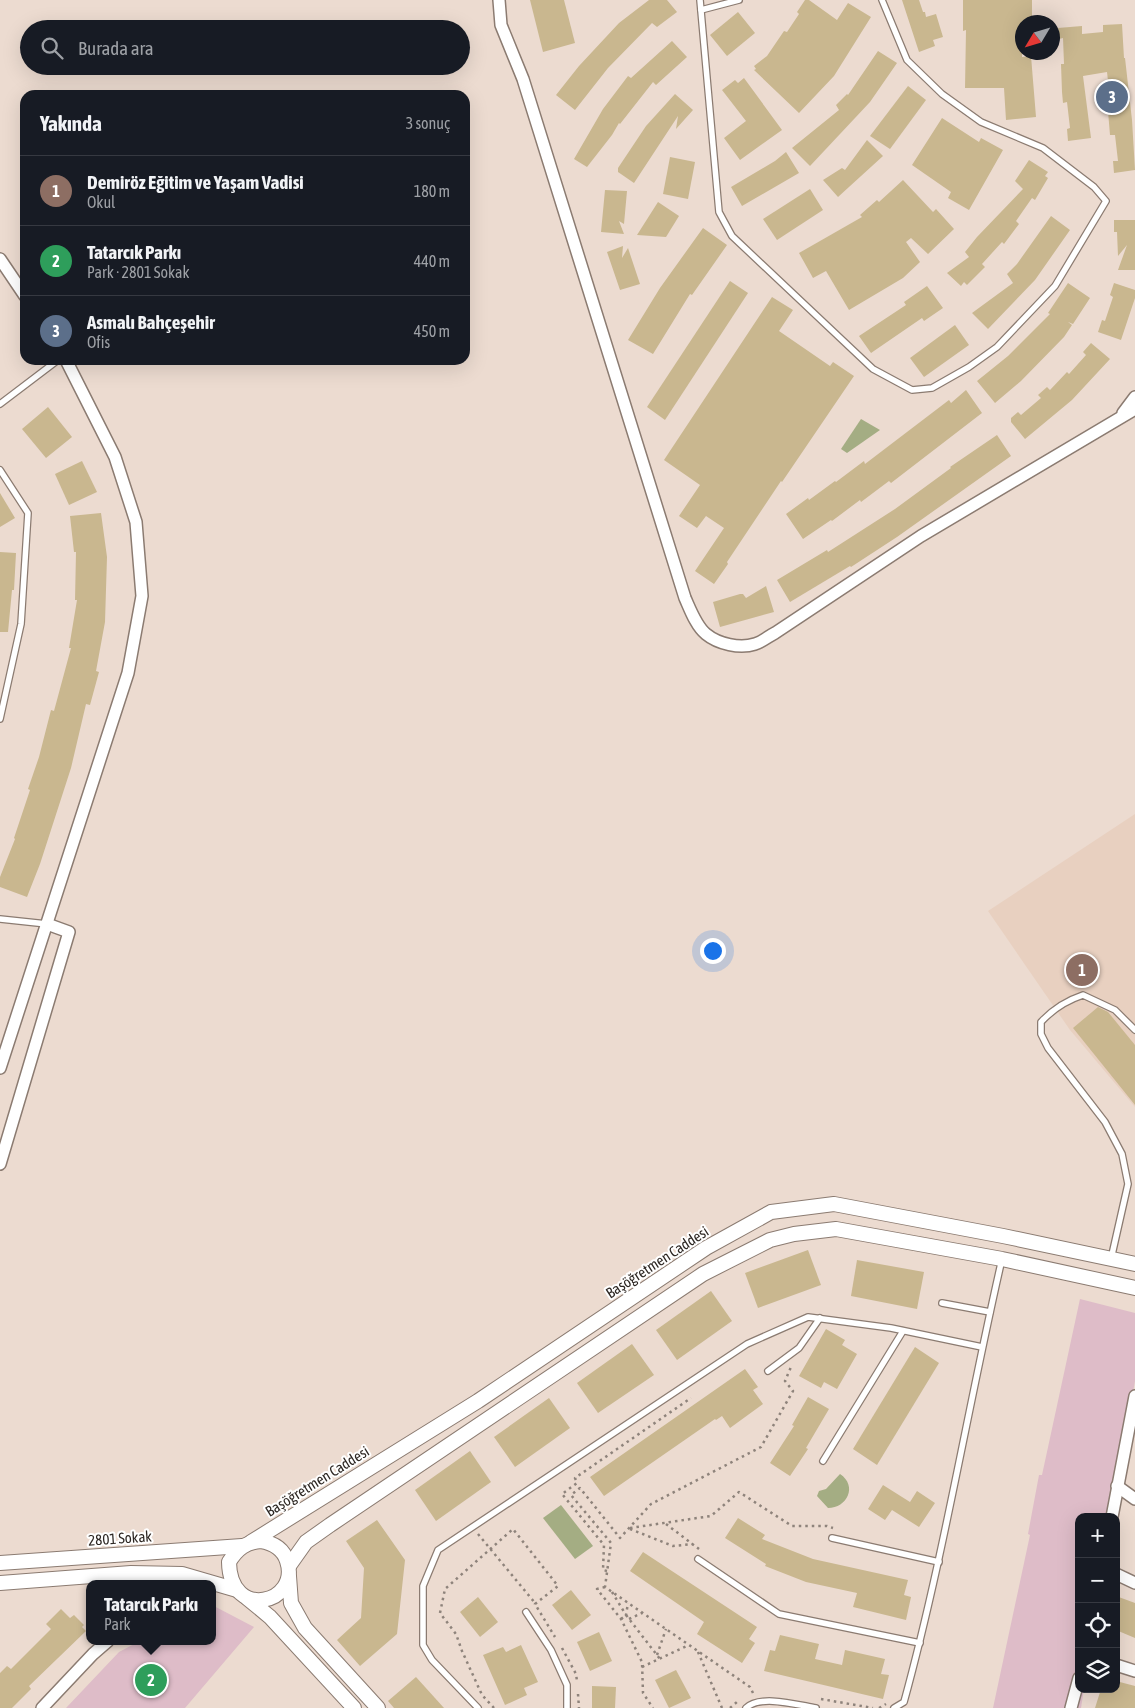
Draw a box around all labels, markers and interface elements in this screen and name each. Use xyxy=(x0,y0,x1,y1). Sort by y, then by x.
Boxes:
north arrow xyxy=(1015,15,1060,60)
search box xyxy=(20,20,470,75)
icon: search xyxy=(38,34,66,62)
text: Burada ara xyxy=(78,37,154,59)
pin: 3 xyxy=(1096,78,1128,116)
text: Yakında xyxy=(40,111,102,135)
text: 3 sonuç xyxy=(406,114,450,132)
text: Demiröz Eğitim ve Yaşam Vadisi xyxy=(87,171,304,193)
text: 1 xyxy=(52,182,60,200)
text: 180 m xyxy=(414,182,450,200)
text: Okul xyxy=(87,193,115,211)
text: Tatarcık Parkı xyxy=(87,241,181,263)
text: 2 xyxy=(52,252,60,270)
text: 440 m xyxy=(414,252,450,270)
text: Park · 2801 Sokak xyxy=(87,263,190,281)
text: Asmalı Bahçeşehir xyxy=(87,311,215,333)
text: 3 xyxy=(52,322,60,340)
text: 450 m xyxy=(414,322,450,340)
text: Ofis xyxy=(87,333,110,351)
your location xyxy=(700,938,726,964)
pin: 1 xyxy=(1066,951,1098,989)
street label: Başöğretmen Caddesi xyxy=(603,1222,711,1302)
street label: Başöğretmen Caddesi xyxy=(262,1442,372,1520)
map controls xyxy=(1075,1513,1120,1693)
button: + xyxy=(1075,1513,1120,1558)
street label: 2801 Sokak xyxy=(88,1527,153,1549)
button: − xyxy=(1075,1558,1120,1603)
popup xyxy=(86,1580,216,1645)
text: Tatarcık Parkı xyxy=(104,1593,198,1615)
button: locate xyxy=(1075,1603,1120,1648)
text: Park xyxy=(104,1615,131,1633)
button: layers xyxy=(1075,1648,1120,1693)
pin: 2 xyxy=(135,1661,167,1699)

